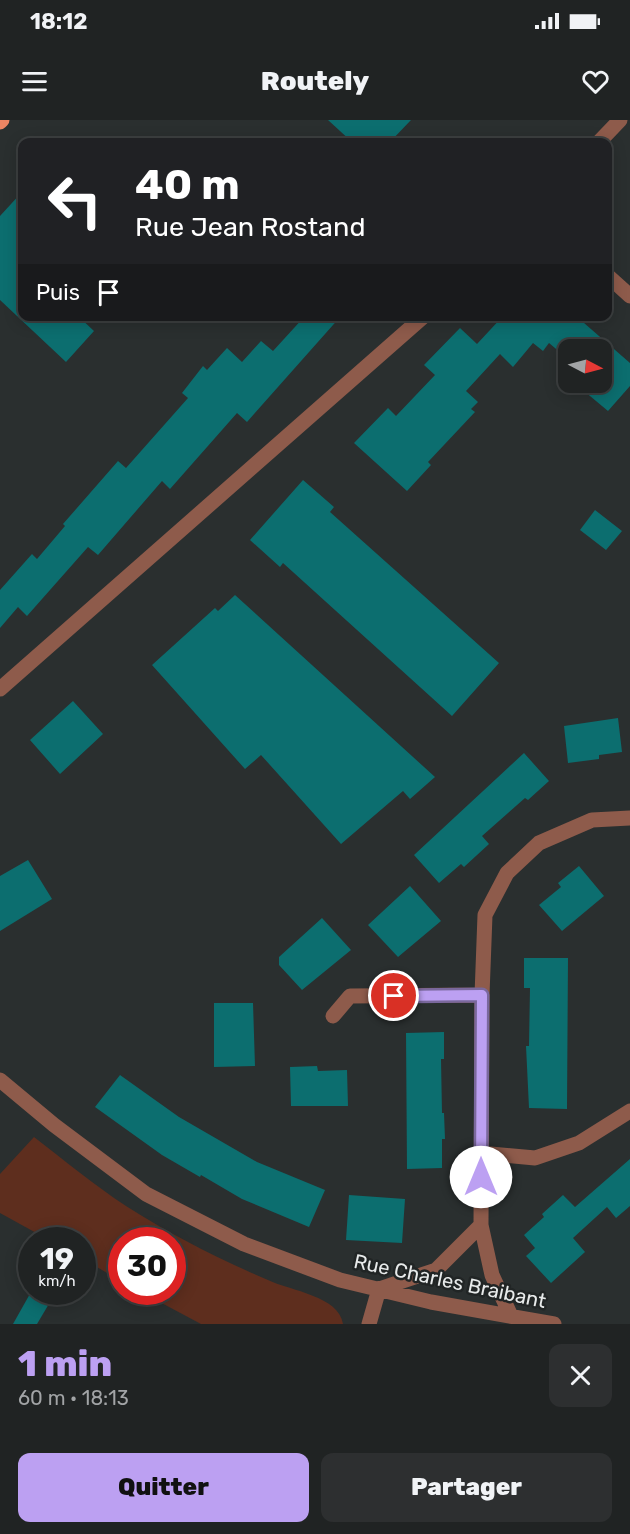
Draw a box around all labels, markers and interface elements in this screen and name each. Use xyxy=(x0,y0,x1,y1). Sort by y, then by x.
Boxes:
text: 18:12 xyxy=(30,8,88,35)
icon: menu xyxy=(18,65,51,98)
text: Routely xyxy=(261,65,369,97)
icon: heart xyxy=(579,65,612,98)
text: 40 m xyxy=(135,160,240,210)
icon: left xyxy=(36,162,114,240)
text: Rue Jean Rostand xyxy=(135,211,365,243)
icon: arrive xyxy=(92,276,125,309)
text: Puis xyxy=(36,279,80,306)
north arrow xyxy=(558,339,612,393)
map controls xyxy=(558,339,612,393)
pin xyxy=(368,970,419,1021)
icon: arrive xyxy=(377,979,410,1012)
position arrow xyxy=(449,1145,513,1209)
speed limit sign: 30 xyxy=(108,1227,186,1305)
text: 19 xyxy=(40,1241,74,1277)
street label: Rue Charles Braibant xyxy=(352,1249,549,1313)
text: km/h xyxy=(38,1272,76,1290)
text: 1 min xyxy=(18,1342,112,1385)
button: close xyxy=(549,1344,612,1407)
text: 60 m · 18:13 xyxy=(18,1386,129,1410)
button: Quitter xyxy=(18,1453,309,1522)
button: Partager xyxy=(321,1453,612,1522)

